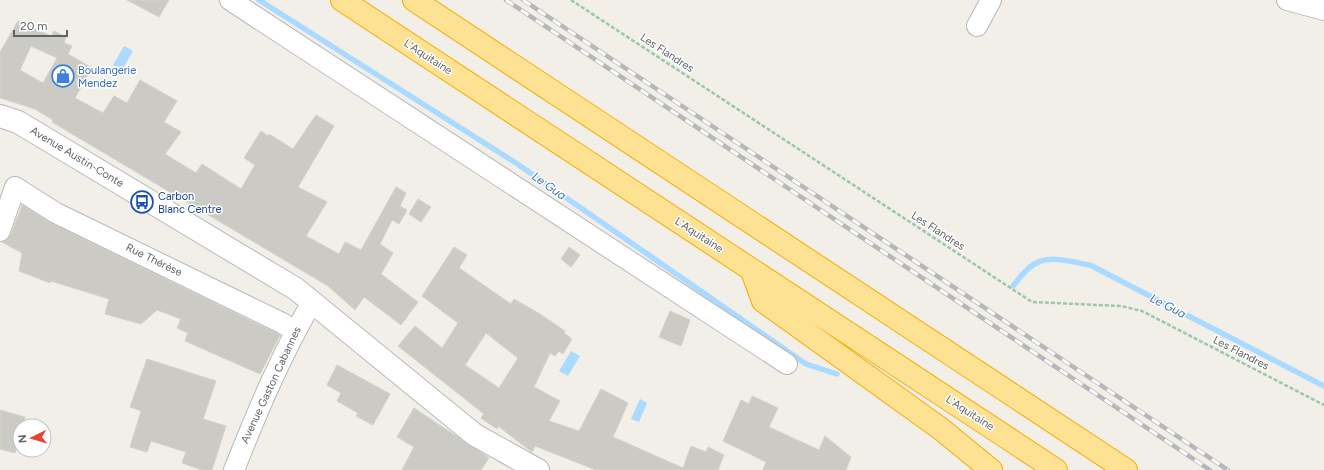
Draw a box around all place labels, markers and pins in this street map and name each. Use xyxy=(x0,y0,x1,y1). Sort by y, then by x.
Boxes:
shop icon: Boulangerie Mendez xyxy=(50,63,76,89)
place label: Boulangerie Mendez xyxy=(78,64,136,90)
bus stop icon: Carbon Blanc Centre xyxy=(129,189,155,215)
place label: Carbon Blanc Centre xyxy=(158,190,222,216)

